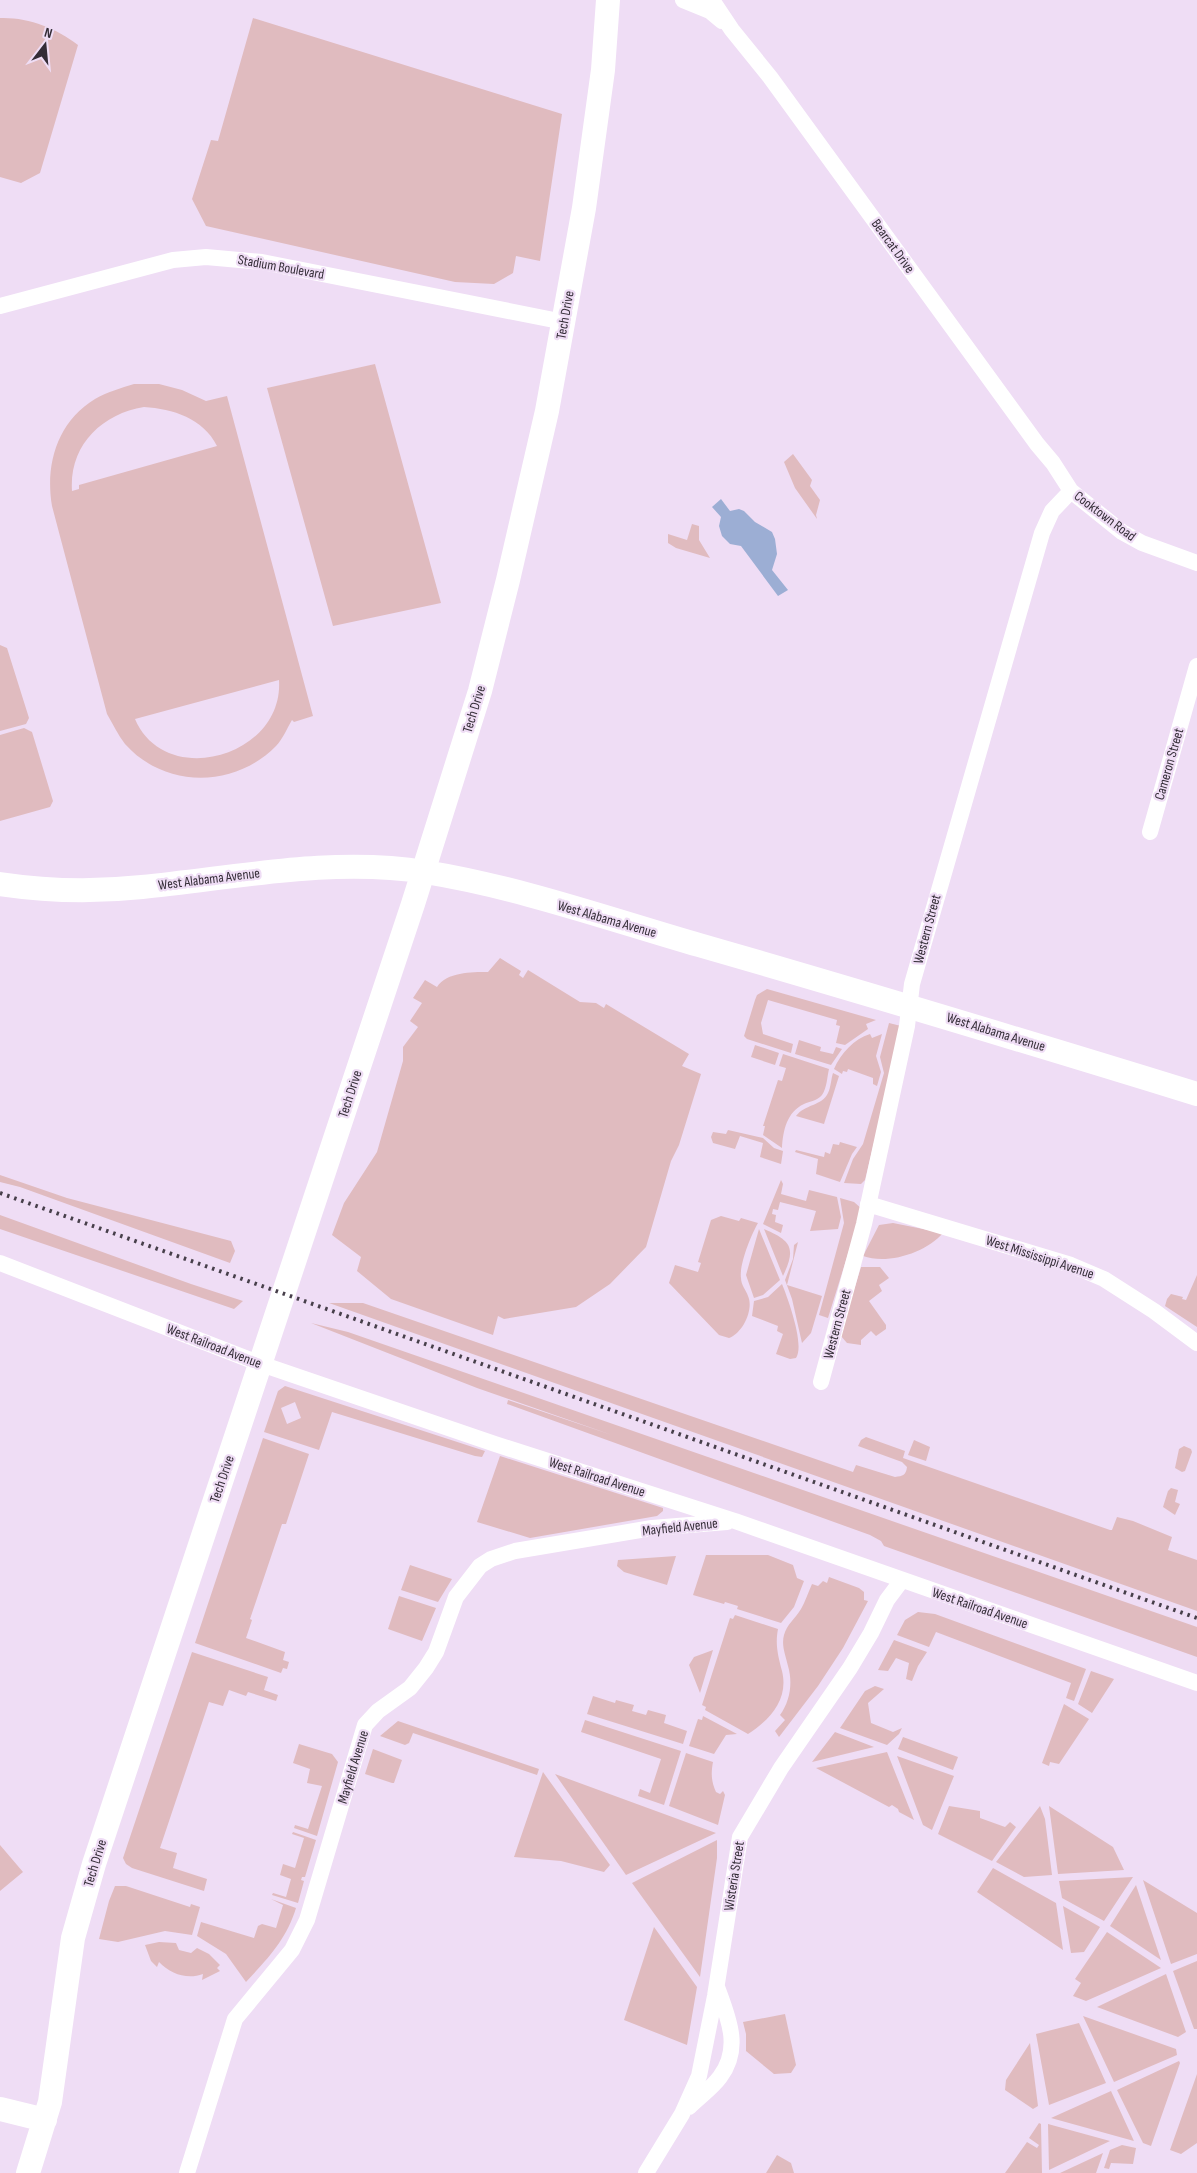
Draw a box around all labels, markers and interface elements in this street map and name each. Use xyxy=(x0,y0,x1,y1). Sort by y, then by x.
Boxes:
north arrow xyxy=(20,20,70,70)
text: N xyxy=(43,24,54,42)
street label: Bearcat Drive xyxy=(868,216,918,276)
street label: Stadium Boulevard xyxy=(237,251,326,283)
street label: Tech Drive xyxy=(552,290,578,340)
street label: Cooktown Road xyxy=(1071,487,1139,545)
street label: Tech Drive xyxy=(459,683,489,735)
street label: Cameron Street xyxy=(1151,726,1187,802)
street label: West Alabama Avenue xyxy=(157,864,261,894)
street label: Western Street xyxy=(910,892,944,966)
street label: West Alabama Avenue xyxy=(556,897,658,941)
street label: West Alabama Avenue xyxy=(945,1009,1047,1055)
street label: Tech Drive xyxy=(334,1068,366,1120)
street label: West Mississippi Avenue xyxy=(984,1232,1096,1282)
street label: Western Street xyxy=(820,1287,854,1361)
street label: West Railroad Avenue xyxy=(164,1320,264,1372)
street label: Tech Drive xyxy=(206,1453,238,1505)
street label: West Railroad Avenue xyxy=(547,1453,647,1501)
street label: Mayfield Avenue xyxy=(641,1515,719,1539)
street label: West Railroad Avenue xyxy=(930,1584,1030,1632)
street label: Mayfield Avenue xyxy=(334,1728,372,1806)
street label: Tech Drive xyxy=(80,1837,110,1889)
street label: Wisteria Street xyxy=(720,1840,748,1912)

